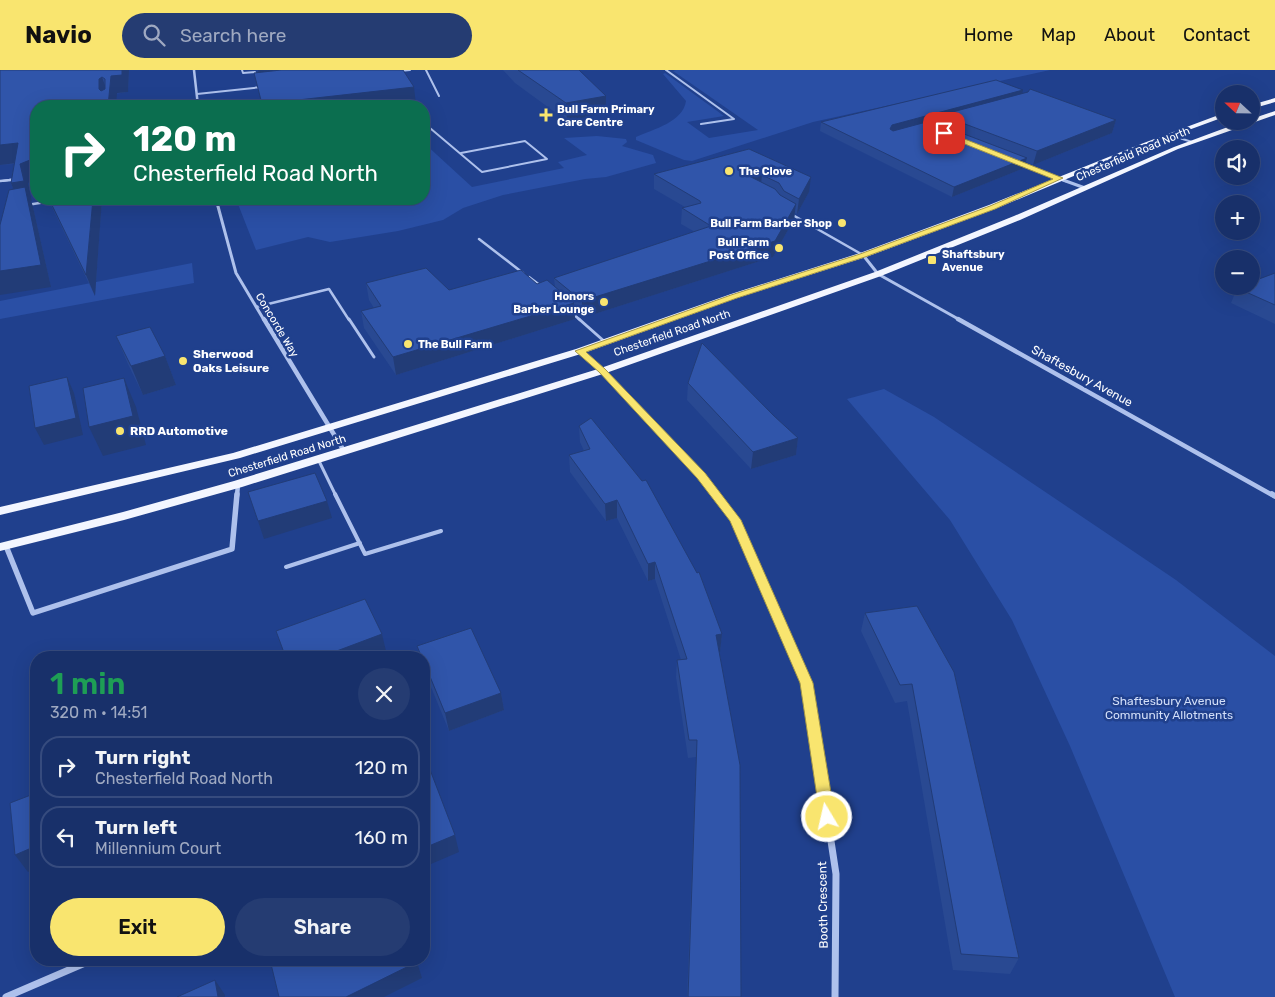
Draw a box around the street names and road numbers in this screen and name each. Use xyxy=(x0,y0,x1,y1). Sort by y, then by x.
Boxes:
street label: Chesterfield Road North xyxy=(1074,124,1192,184)
street label: Concorde Way xyxy=(253,291,301,359)
street label: Chesterfield Road North xyxy=(612,307,732,359)
street label: Shaftesbury Avenue xyxy=(1029,342,1135,410)
street label: Chesterfield Road North xyxy=(227,432,347,480)
street label: Booth Crescent xyxy=(815,861,831,949)

